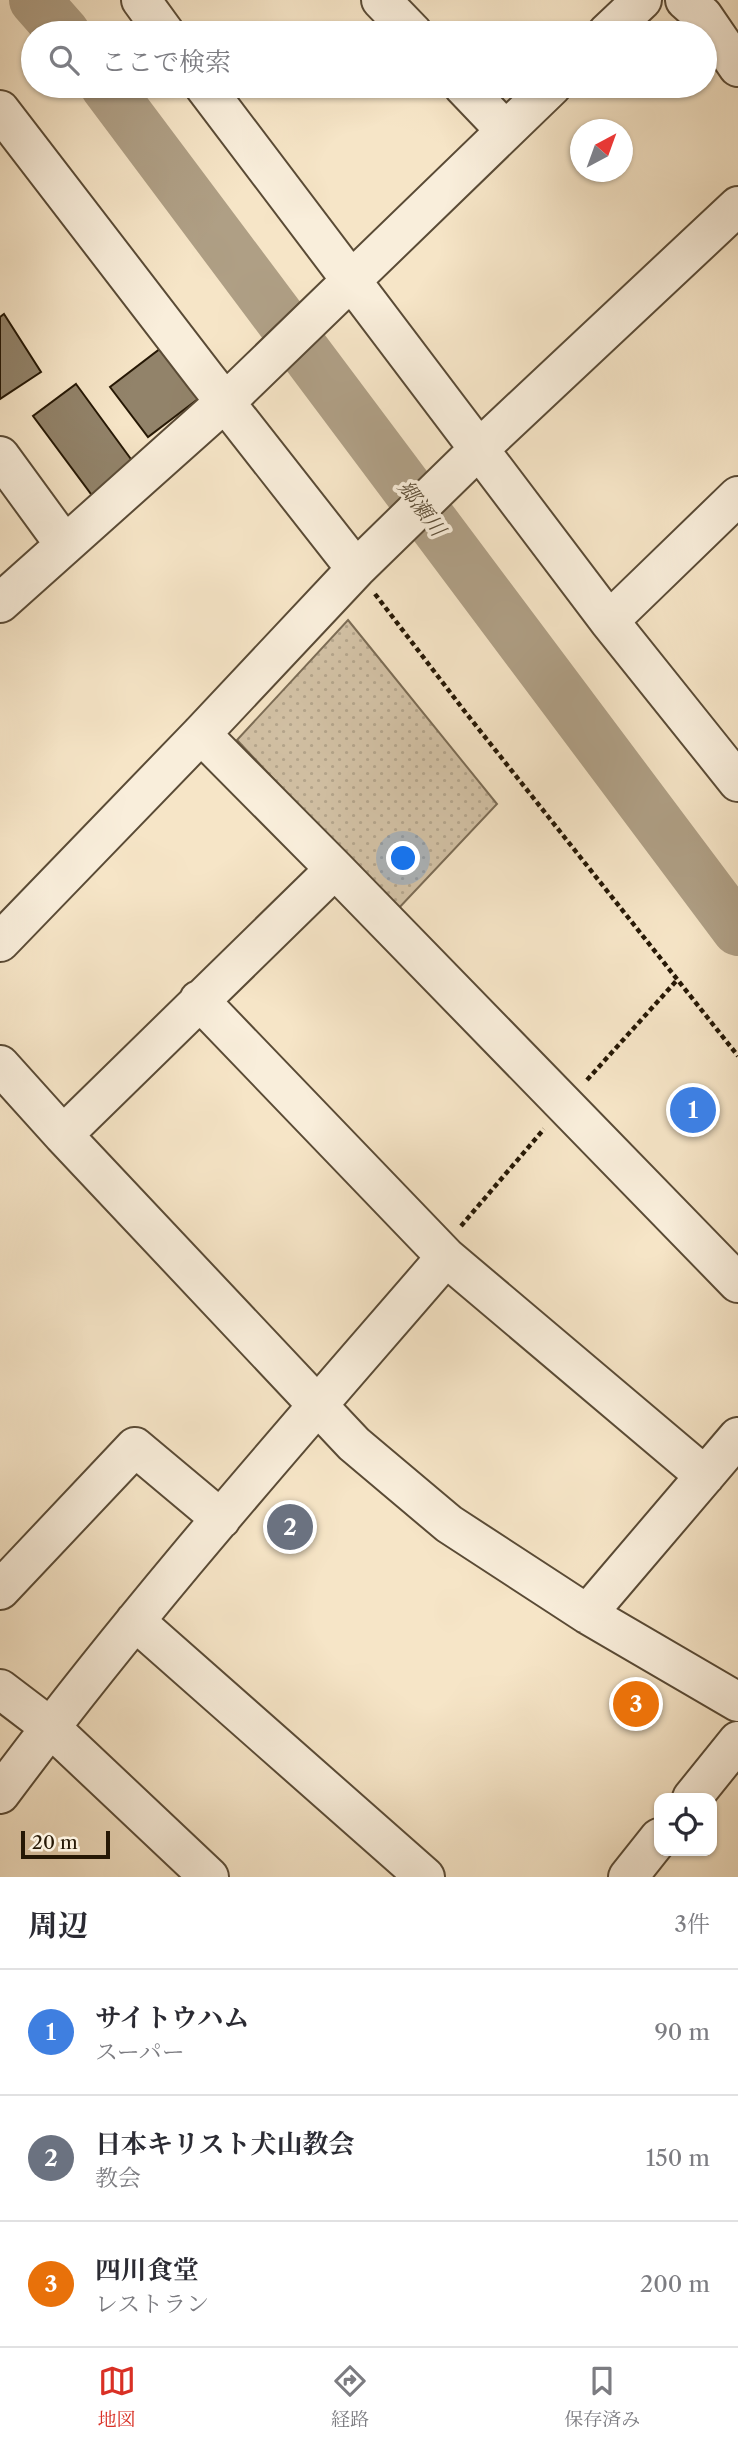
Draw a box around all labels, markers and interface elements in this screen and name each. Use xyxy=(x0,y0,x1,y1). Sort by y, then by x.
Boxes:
search box xyxy=(21,21,717,98)
icon: search xyxy=(45,41,83,79)
text: ここで検索 xyxy=(101,46,231,78)
north arrow xyxy=(570,119,633,182)
water label: 郷瀬川 xyxy=(393,475,452,542)
your location xyxy=(386,841,420,875)
pin: 1 xyxy=(670,1084,716,1136)
pin: 2 xyxy=(267,1501,313,1553)
pin: 3 xyxy=(613,1678,659,1730)
map controls xyxy=(654,1793,717,1856)
button: locate xyxy=(654,1793,717,1856)
scale bar xyxy=(21,1828,110,1860)
text: 20 m xyxy=(32,1831,78,1854)
text: 周辺 xyxy=(28,1907,88,1944)
text: 3件 xyxy=(674,1910,710,1938)
text: サイトウハム xyxy=(95,2002,249,2034)
text: 1 xyxy=(46,2018,56,2046)
text: 90 m xyxy=(654,2018,710,2046)
text: スーパー xyxy=(95,2038,185,2066)
text: 日本キリスト犬山教会 xyxy=(95,2128,354,2160)
text: 2 xyxy=(44,2144,58,2172)
text: 150 m xyxy=(646,2144,710,2172)
text: 教会 xyxy=(95,2164,141,2192)
text: 四川食堂 xyxy=(95,2254,199,2286)
text: 3 xyxy=(45,2270,58,2298)
text: 200 m xyxy=(640,2270,710,2298)
text: レストラン xyxy=(95,2290,209,2318)
tab: 地図 xyxy=(98,2362,136,2431)
tab: 経路 xyxy=(331,2362,369,2431)
tab: 保存済み xyxy=(564,2362,640,2431)

